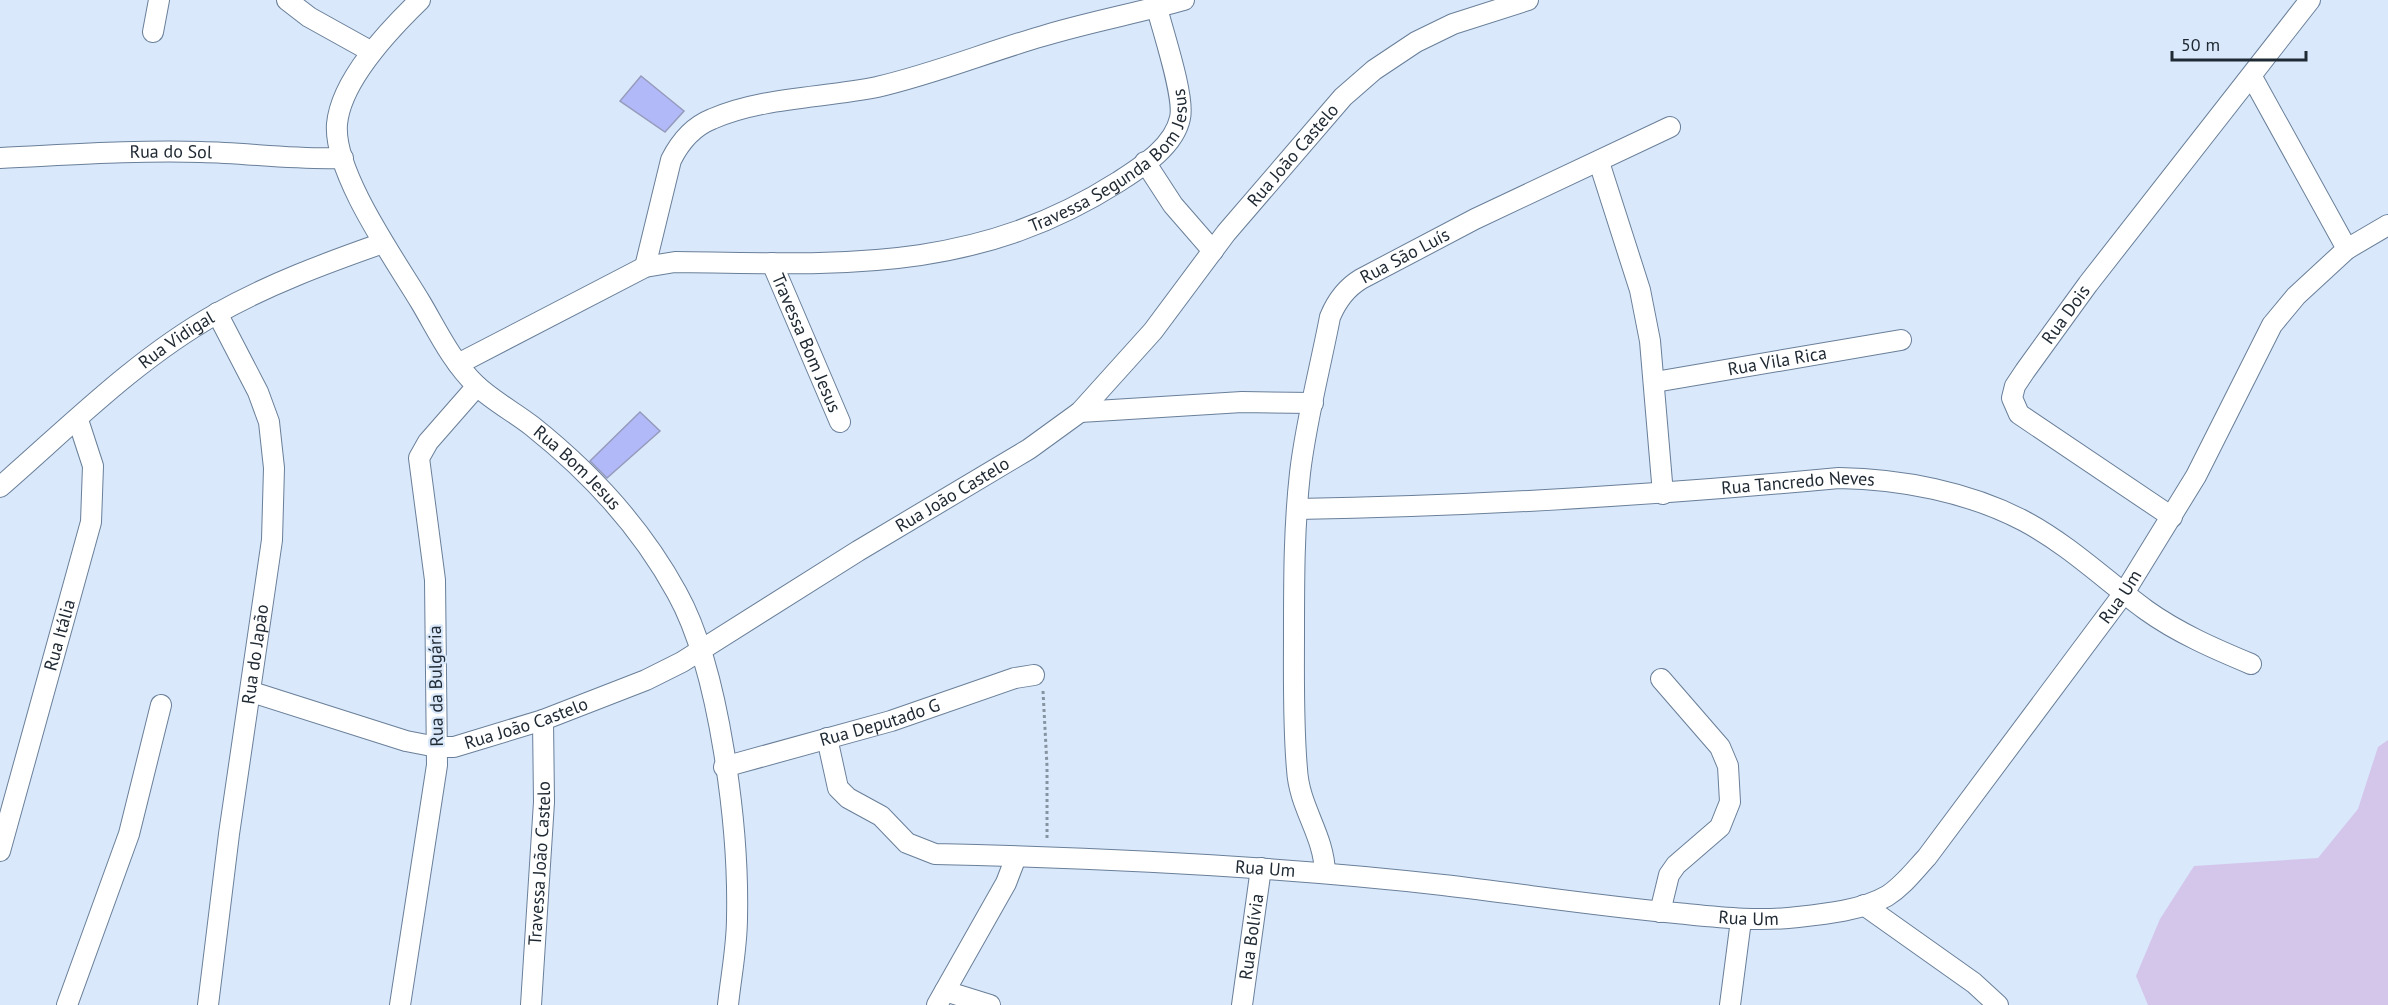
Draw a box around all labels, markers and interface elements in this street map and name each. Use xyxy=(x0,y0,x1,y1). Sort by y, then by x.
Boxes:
scale bar xyxy=(2172,24,2306,62)
text: 50 m xyxy=(2181,33,2220,56)
street label: Travessa Segunda Bom Jesus xyxy=(1025,87,1192,237)
street label: Rua João Castelo xyxy=(1242,99,1343,211)
street label: Rua do Sol xyxy=(129,140,213,163)
street label: Rua São Luís xyxy=(1356,222,1453,288)
street label: Travessa Bom Jesus xyxy=(767,270,846,416)
street label: Rua Dois xyxy=(2036,280,2095,348)
street label: Rua Vidigal xyxy=(134,305,219,373)
street label: Rua Vila Rica xyxy=(1726,341,1828,380)
street label: Rua Bom Jesus xyxy=(529,420,626,514)
street label: Rua João Castelo xyxy=(891,451,1013,537)
street label: Rua Tancredo Neves xyxy=(1720,466,1876,499)
street label: Rua Um xyxy=(2093,565,2147,628)
street label: Rua Itália xyxy=(38,597,80,673)
street label: Rua do Japão xyxy=(236,603,273,706)
street label: Rua da Bulgária xyxy=(423,625,448,747)
street label: Rua João Castelo xyxy=(461,692,591,754)
street label: Rua Deputado G xyxy=(817,693,943,751)
street label: Travessa João Castelo xyxy=(523,781,555,946)
street label: Rua Um xyxy=(1234,855,1296,882)
street label: Rua Bolívia xyxy=(1234,892,1268,981)
street label: Rua Um xyxy=(1718,905,1779,930)

